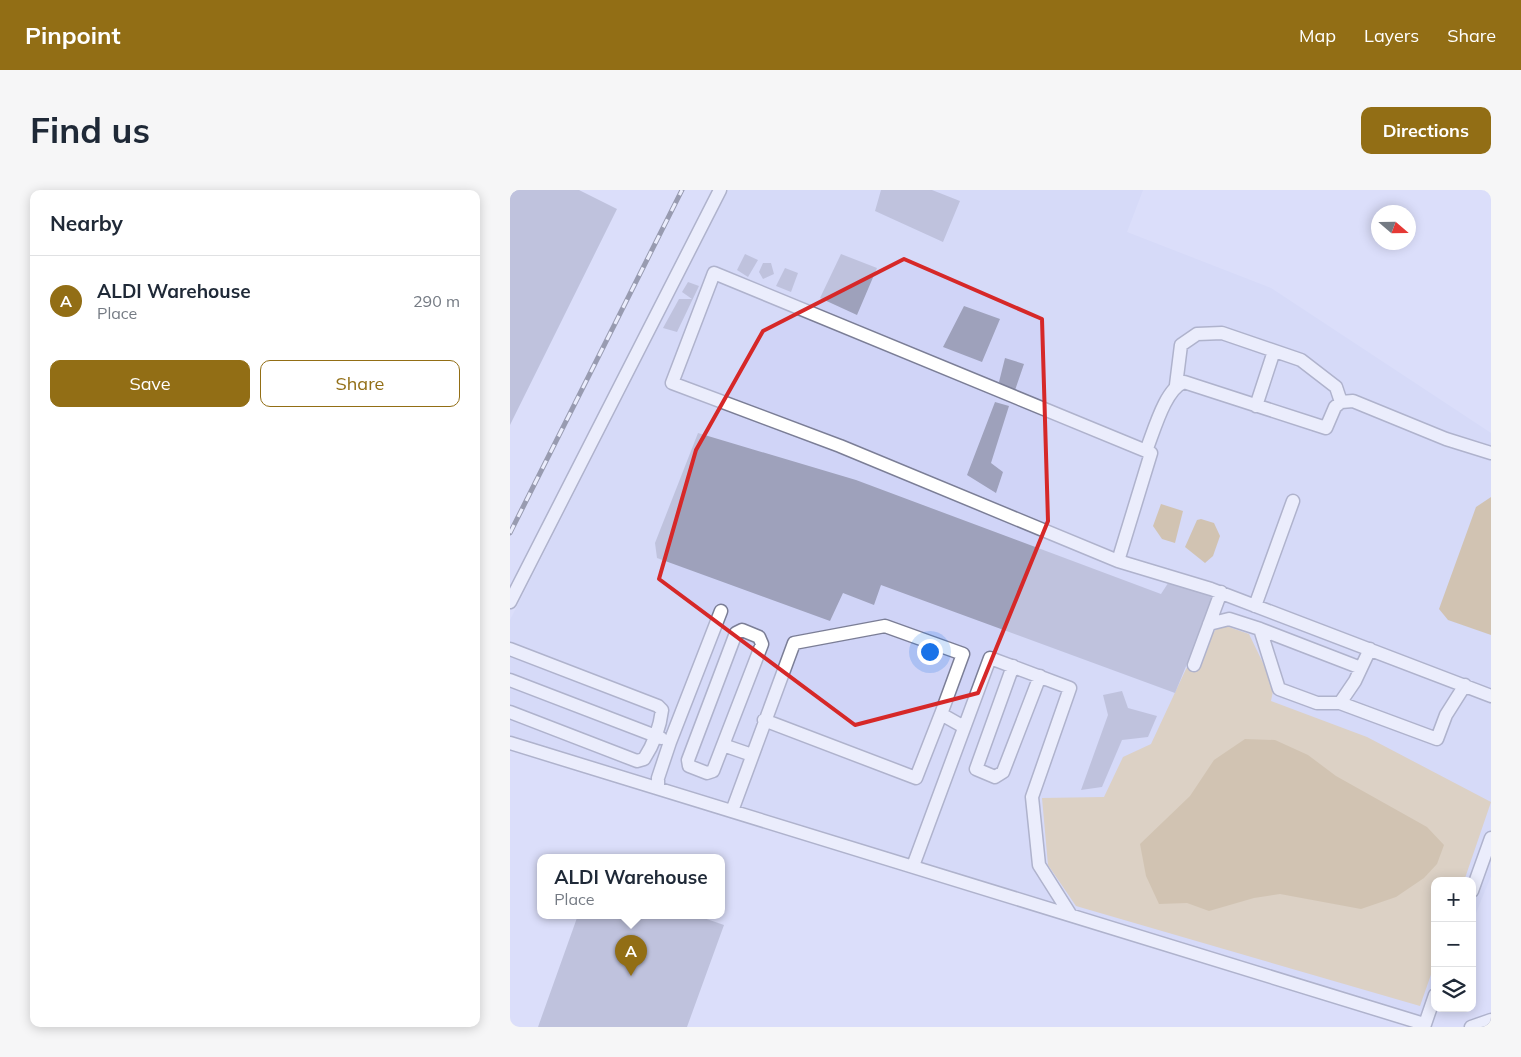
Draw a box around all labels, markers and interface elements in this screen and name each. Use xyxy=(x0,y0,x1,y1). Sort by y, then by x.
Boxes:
text: Pinpoint xyxy=(25,20,121,50)
text: Map xyxy=(1299,24,1336,47)
text: Layers xyxy=(1364,24,1419,47)
text: Share xyxy=(1447,24,1496,47)
button: Directions xyxy=(1361,107,1491,154)
text: Find us xyxy=(30,108,150,152)
north arrow xyxy=(1371,205,1416,250)
text: Nearby xyxy=(50,210,123,236)
text: ALDI Warehouse xyxy=(97,279,251,303)
text: A xyxy=(60,291,72,311)
text: 290 m xyxy=(413,291,460,311)
text: Place xyxy=(97,303,137,323)
button: Save xyxy=(50,360,250,407)
button: Share xyxy=(260,360,460,407)
your location xyxy=(917,639,943,665)
popup xyxy=(537,854,725,919)
text: ALDI Warehouse xyxy=(554,865,708,889)
map controls xyxy=(1431,877,1476,1012)
button: + xyxy=(1431,877,1476,922)
text: Place xyxy=(554,889,594,909)
button: − xyxy=(1431,922,1476,967)
pin: A xyxy=(615,935,647,976)
button: layers xyxy=(1431,967,1476,1012)

